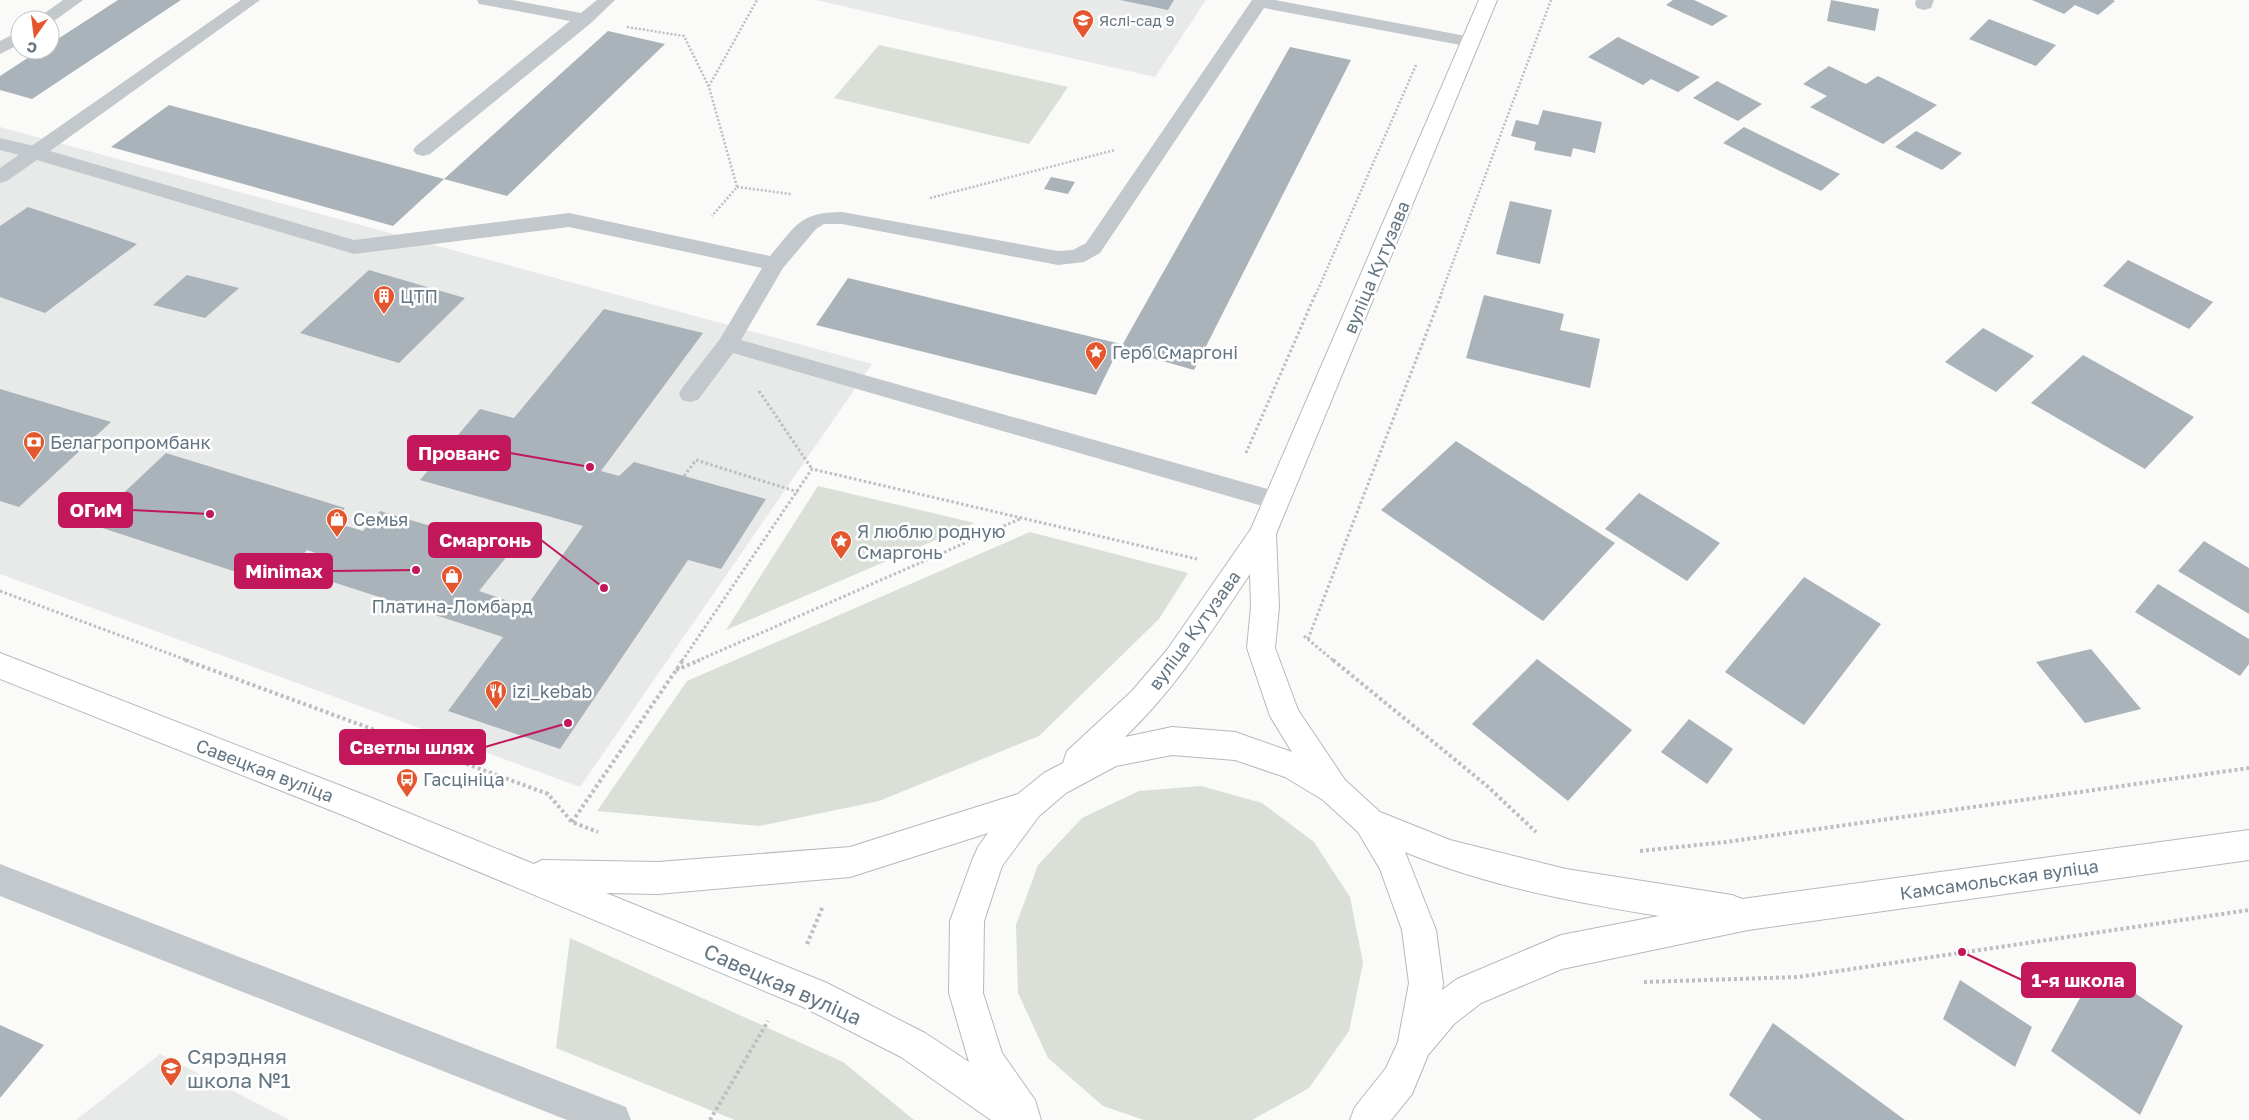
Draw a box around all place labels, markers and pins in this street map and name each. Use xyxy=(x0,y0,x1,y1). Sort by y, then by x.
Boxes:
school or university icon: Яслі-сад 9 xyxy=(1071,8,1095,39)
place label: Яслі-сад 9 xyxy=(1099,11,1175,29)
building icon: ЦТП xyxy=(372,284,396,315)
place label: ЦТП xyxy=(400,285,438,307)
place icon: Герб Смаргоні xyxy=(1084,340,1108,371)
place label: Герб Смаргоні xyxy=(1112,341,1238,363)
bank icon: Белагропромбанк xyxy=(22,430,46,461)
place label: Белагропромбанк xyxy=(50,431,211,453)
callout: Прованс xyxy=(408,436,510,470)
callout: ОГиМ xyxy=(59,493,132,527)
shop icon: Семья xyxy=(325,507,349,538)
place label: Семья xyxy=(353,508,408,530)
place label: Я люблю родную Смаргонь xyxy=(857,520,1005,563)
callout: Смаргонь xyxy=(429,523,541,557)
place icon: Я люблю родную Смаргонь xyxy=(829,529,853,560)
callout: Minimax xyxy=(235,554,332,588)
shop icon: Платина-Ломбард xyxy=(440,564,464,595)
place label: Платина-Ломбард xyxy=(371,595,533,617)
restaurant icon: izi_kebab xyxy=(484,679,508,710)
place label: izi_kebab xyxy=(512,680,592,702)
callout: Светлы шлях xyxy=(340,730,485,764)
bus stop icon: Гасцініца xyxy=(395,767,419,798)
place label: Гасцініца xyxy=(423,768,505,790)
callout: 1-я школа xyxy=(2022,963,2135,997)
place label: Сярэдняя школа №1 xyxy=(187,1043,291,1093)
school or university icon: Сярэдняя школа №1 xyxy=(159,1056,183,1087)

